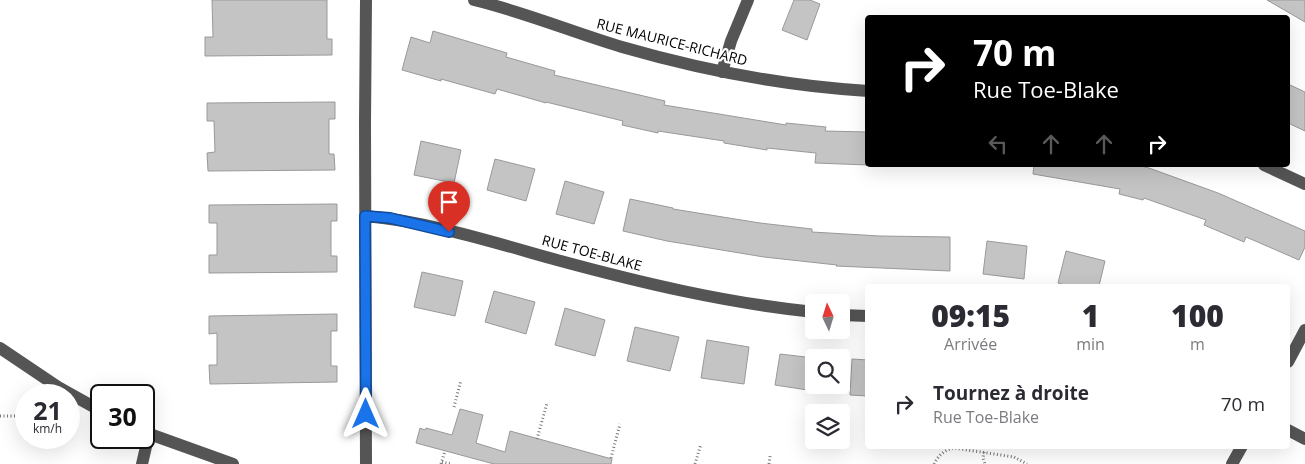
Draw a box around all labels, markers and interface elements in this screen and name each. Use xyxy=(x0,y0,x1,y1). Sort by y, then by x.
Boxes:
street label: RUE MAURICE-RICHARD xyxy=(595,14,750,69)
text: 70 m xyxy=(973,29,1056,76)
icon: right xyxy=(890,35,955,100)
text: Rue Toe-Blake xyxy=(973,74,1119,104)
icon: left xyxy=(984,130,1012,158)
icon: ahead xyxy=(1037,130,1065,158)
icon: ahead xyxy=(1090,130,1118,158)
icon: right xyxy=(1143,130,1171,158)
pin xyxy=(428,181,470,232)
icon: arrive xyxy=(435,188,463,216)
street label: RUE TOE-BLAKE xyxy=(540,230,644,275)
north arrow xyxy=(805,294,850,339)
map controls xyxy=(805,294,850,449)
text: 09:15 xyxy=(931,295,1010,336)
text: 1 xyxy=(1082,295,1099,336)
text: 100 xyxy=(1171,295,1224,336)
text: Arrivée xyxy=(944,333,997,355)
text: min xyxy=(1076,333,1105,355)
text: m xyxy=(1190,333,1205,355)
button: search xyxy=(805,349,850,394)
text: Tournez à droite xyxy=(933,380,1089,406)
speed limit sign: 30 xyxy=(90,384,155,449)
position arrow xyxy=(339,387,391,439)
icon: right xyxy=(890,390,918,418)
text: 70 m xyxy=(1221,391,1265,417)
text: 21 xyxy=(33,393,62,427)
button: layers xyxy=(805,404,850,449)
text: Rue Toe-Blake xyxy=(933,406,1039,428)
text: km/h xyxy=(33,420,62,437)

